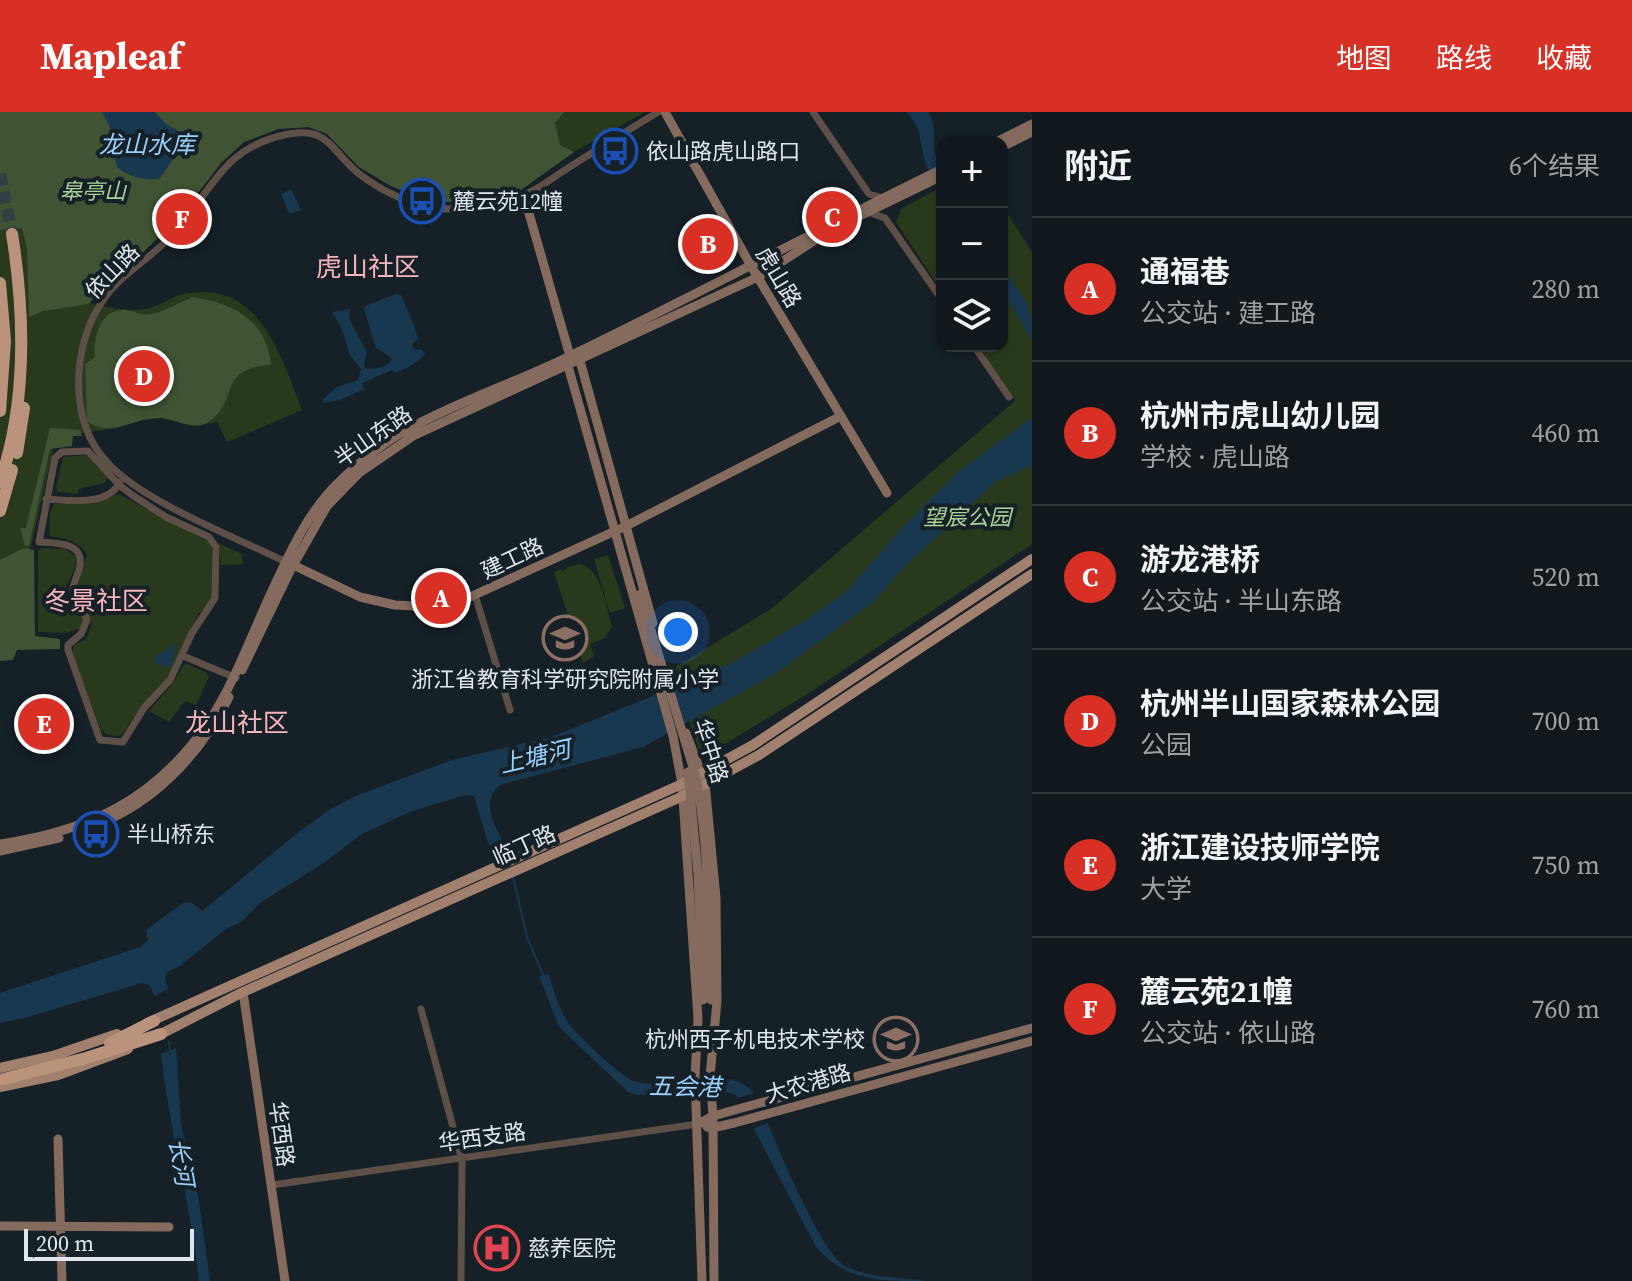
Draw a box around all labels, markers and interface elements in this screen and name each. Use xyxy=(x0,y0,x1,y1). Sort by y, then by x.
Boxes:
text: Mapleaf xyxy=(40,30,182,82)
text: 地图 xyxy=(1336,39,1392,77)
text: 路线 xyxy=(1436,39,1492,77)
text: 收藏 xyxy=(1536,39,1592,77)
bus stop icon: 依山路虎山路口 xyxy=(591,127,639,175)
water label: 龙山水库 xyxy=(99,128,199,161)
place label: 依山路虎山路口 xyxy=(646,136,800,166)
map controls xyxy=(936,136,1008,352)
button: + xyxy=(936,136,1008,208)
text: 附近 xyxy=(1064,143,1132,189)
text: 6个结果 xyxy=(1509,148,1600,184)
park label: 皋亭山 xyxy=(60,176,128,206)
bus stop icon: 麓云苑12幢 xyxy=(398,177,446,225)
place label: 麓云苑12幢 xyxy=(453,186,563,216)
pin: C xyxy=(806,187,858,247)
pin: F xyxy=(156,189,208,249)
button: − xyxy=(936,208,1008,280)
pin: B xyxy=(682,214,734,274)
street label: 依山路 xyxy=(78,237,146,305)
street label: 虎山路 xyxy=(749,241,809,313)
district label: 虎山社区 xyxy=(316,249,420,285)
text: 通福巷 xyxy=(1140,251,1230,292)
text: A xyxy=(1081,271,1099,307)
text: 280 m xyxy=(1532,271,1600,307)
button: layers xyxy=(936,280,1008,352)
text: 公交站 · 建工路 xyxy=(1140,295,1316,331)
pin: D xyxy=(118,346,170,406)
text: 杭州市虎山幼儿园 xyxy=(1140,395,1380,436)
street label: 半山东路 xyxy=(328,398,418,474)
text: B xyxy=(1082,415,1098,451)
text: 460 m xyxy=(1532,415,1600,451)
text: 学校 · 虎山路 xyxy=(1140,439,1290,475)
park label: 望宸公园 xyxy=(923,502,1014,532)
street label: 建工路 xyxy=(476,530,548,586)
text: 游龙港桥 xyxy=(1140,539,1260,580)
text: C xyxy=(1082,559,1098,595)
text: 520 m xyxy=(1532,559,1600,595)
pin: A xyxy=(415,568,467,628)
district label: 冬景社区 xyxy=(44,583,148,619)
text: 公交站 · 半山东路 xyxy=(1140,583,1342,619)
your location xyxy=(658,612,698,652)
school or university icon: 浙江省教育科学研究院附属小学 xyxy=(541,614,589,662)
place label: 浙江省教育科学研究院附属小学 xyxy=(411,664,719,694)
text: 杭州半山国家森林公园 xyxy=(1140,683,1440,724)
pin: E xyxy=(18,694,70,754)
text: D xyxy=(1081,703,1099,739)
text: 700 m xyxy=(1532,703,1600,739)
district label: 龙山社区 xyxy=(185,705,289,741)
street label: 华中路 xyxy=(687,715,735,787)
text: 公园 xyxy=(1140,727,1192,763)
water label: 上塘河 xyxy=(496,731,578,781)
bus stop icon: 半山桥东 xyxy=(72,810,120,858)
street label: 临丁路 xyxy=(488,818,560,872)
place label: 半山桥东 xyxy=(127,819,215,849)
text: 浙江建设技师学院 xyxy=(1140,827,1380,868)
text: E xyxy=(1082,847,1098,883)
text: 750 m xyxy=(1532,847,1600,883)
text: 大学 xyxy=(1140,871,1192,907)
text: 麓云苑21幢 xyxy=(1140,971,1293,1012)
text: F xyxy=(1082,991,1098,1027)
text: 760 m xyxy=(1532,991,1600,1027)
school or university icon: 杭州西子机电技术学校 xyxy=(872,1015,920,1063)
text: 公交站 · 依山路 xyxy=(1140,1015,1316,1051)
place label: 杭州西子机电技术学校 xyxy=(645,1024,865,1054)
street label: 大农港路 xyxy=(762,1056,854,1110)
water label: 五会港 xyxy=(649,1069,724,1104)
street label: 华西路 xyxy=(263,1099,301,1169)
street label: 华西支路 xyxy=(436,1116,528,1158)
water label: 长河 xyxy=(161,1135,203,1192)
hospital icon: 慈养医院 xyxy=(473,1224,521,1272)
scale bar xyxy=(24,1225,194,1261)
text: 200 m xyxy=(36,1228,94,1258)
place label: 慈养医院 xyxy=(528,1233,616,1263)

